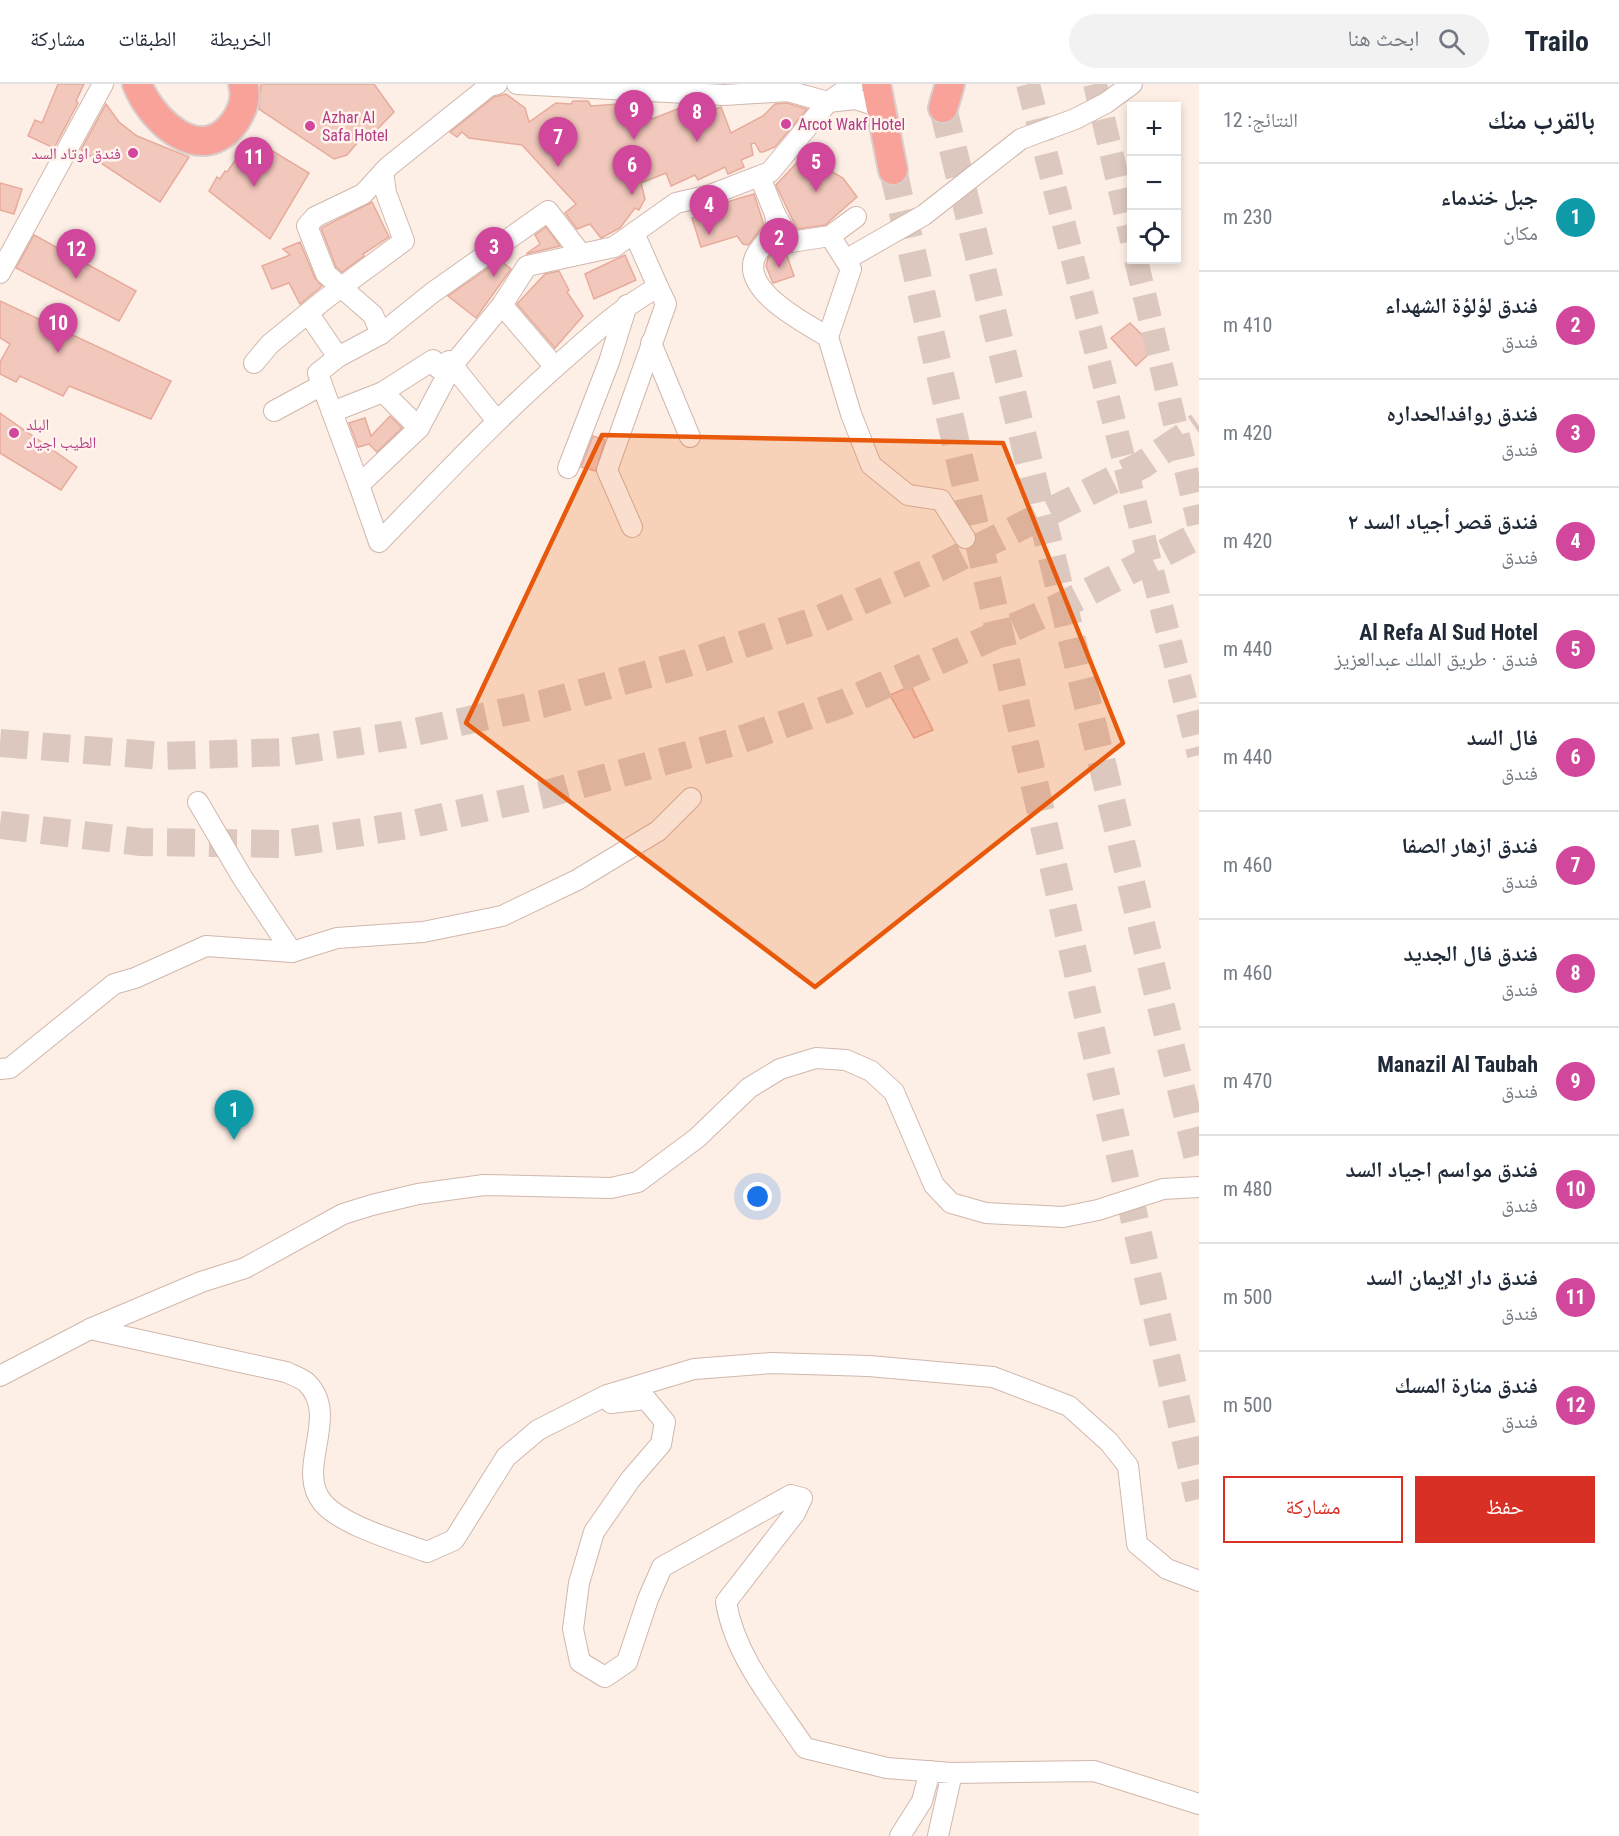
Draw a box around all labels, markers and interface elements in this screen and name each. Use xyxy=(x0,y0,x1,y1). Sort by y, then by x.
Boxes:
search box xyxy=(1069,14,1489,68)
icon: search xyxy=(1435,25,1468,58)
text: Trailo xyxy=(1525,25,1589,58)
text: ابحث هنا xyxy=(1347,26,1420,51)
text: مشاركة xyxy=(30,27,85,51)
text: الطبقات xyxy=(118,27,177,51)
text: الخريطة xyxy=(210,27,271,51)
pin: 9 xyxy=(614,91,654,140)
pin: 8 xyxy=(678,92,716,142)
map controls xyxy=(1127,102,1181,264)
button: + xyxy=(1127,102,1181,156)
text: بالقرب منك xyxy=(1488,105,1595,135)
place label: Azhar Al Safa Hotel xyxy=(322,108,388,145)
text: النتائج: 12 xyxy=(1223,108,1298,132)
place label: Arcot Wakf Hotel xyxy=(798,115,905,134)
marker: Arcot Wakf Hotel xyxy=(779,117,793,131)
pin: 7 xyxy=(538,118,578,167)
marker: Azhar Al Safa Hotel xyxy=(303,119,317,133)
pin: 11 xyxy=(234,138,274,187)
pin: 5 xyxy=(796,142,836,192)
place label: فندق اوتاد السد xyxy=(31,144,121,164)
marker: فندق اوتاد السد xyxy=(126,146,140,160)
pin: 6 xyxy=(612,146,652,195)
button: − xyxy=(1127,156,1181,210)
text: جبل خندماء xyxy=(1441,185,1538,210)
pin: 4 xyxy=(690,186,728,235)
text: 230 m xyxy=(1223,205,1272,229)
text: 1 xyxy=(1570,205,1581,229)
button: locate xyxy=(1127,210,1181,264)
pin: 2 xyxy=(760,218,798,268)
text: مكان xyxy=(1503,221,1538,245)
pin: 3 xyxy=(474,228,514,277)
pin: 12 xyxy=(56,230,96,279)
text: فندق لؤلؤة الشهداء xyxy=(1385,293,1538,318)
pin: 10 xyxy=(38,304,78,353)
text: 410 m xyxy=(1223,313,1272,337)
text: 2 xyxy=(1570,313,1581,337)
text: فندق xyxy=(1501,329,1538,353)
text: فندق روافدالحدارہ xyxy=(1387,401,1538,426)
place label: البلد الطيب اجياد xyxy=(26,415,96,452)
text: 420 m xyxy=(1223,421,1272,445)
text: 3 xyxy=(1570,421,1581,445)
marker: البلد الطيب اجياد xyxy=(7,426,21,440)
text: فندق xyxy=(1501,437,1538,461)
text: فندق قصر أجياد السد ٢ xyxy=(1348,509,1538,534)
text: 420 m xyxy=(1223,529,1272,553)
text: 4 xyxy=(1570,529,1581,553)
text: فندق xyxy=(1501,545,1538,569)
text: Al Refa Al Sud Hotel xyxy=(1359,620,1538,645)
text: 440 m xyxy=(1223,637,1272,661)
text: 5 xyxy=(1570,637,1581,661)
text: فندق · طريق الملك عبدالعزيز xyxy=(1335,647,1538,671)
text: فال السد xyxy=(1467,725,1538,750)
text: 440 m xyxy=(1223,745,1272,769)
text: 6 xyxy=(1570,745,1581,769)
text: فندق xyxy=(1501,761,1538,785)
text: فندق ازهار الصفا xyxy=(1401,833,1538,858)
text: 460 m xyxy=(1223,853,1272,877)
text: 7 xyxy=(1570,853,1581,877)
text: فندق xyxy=(1501,869,1538,893)
text: فندق فال الجديد xyxy=(1403,941,1538,966)
text: 460 m xyxy=(1223,961,1272,985)
text: 8 xyxy=(1570,961,1581,985)
text: فندق xyxy=(1501,977,1538,1001)
text: Manazil Al Taubah xyxy=(1377,1052,1538,1077)
text: 470 m xyxy=(1223,1069,1272,1093)
text: 9 xyxy=(1570,1069,1581,1093)
text: فندق xyxy=(1501,1079,1538,1103)
pin: 1 xyxy=(214,1090,254,1140)
text: فندق مواسم اجياد السد xyxy=(1346,1157,1538,1182)
text: 480 m xyxy=(1223,1177,1272,1201)
text: 10 xyxy=(1565,1177,1586,1201)
your location xyxy=(743,1182,772,1211)
text: فندق xyxy=(1501,1193,1538,1217)
text: فندق دار الإيمان السد xyxy=(1366,1265,1538,1290)
text: 500 m xyxy=(1223,1285,1272,1309)
text: 11 xyxy=(1565,1285,1586,1309)
text: فندق xyxy=(1501,1301,1538,1325)
text: فندق منارة المسك xyxy=(1394,1373,1538,1398)
text: 500 m xyxy=(1223,1393,1272,1417)
text: 12 xyxy=(1565,1393,1586,1417)
text: فندق xyxy=(1501,1409,1538,1433)
button: مشاركة xyxy=(1223,1476,1403,1543)
button: حفظ xyxy=(1415,1476,1595,1543)

